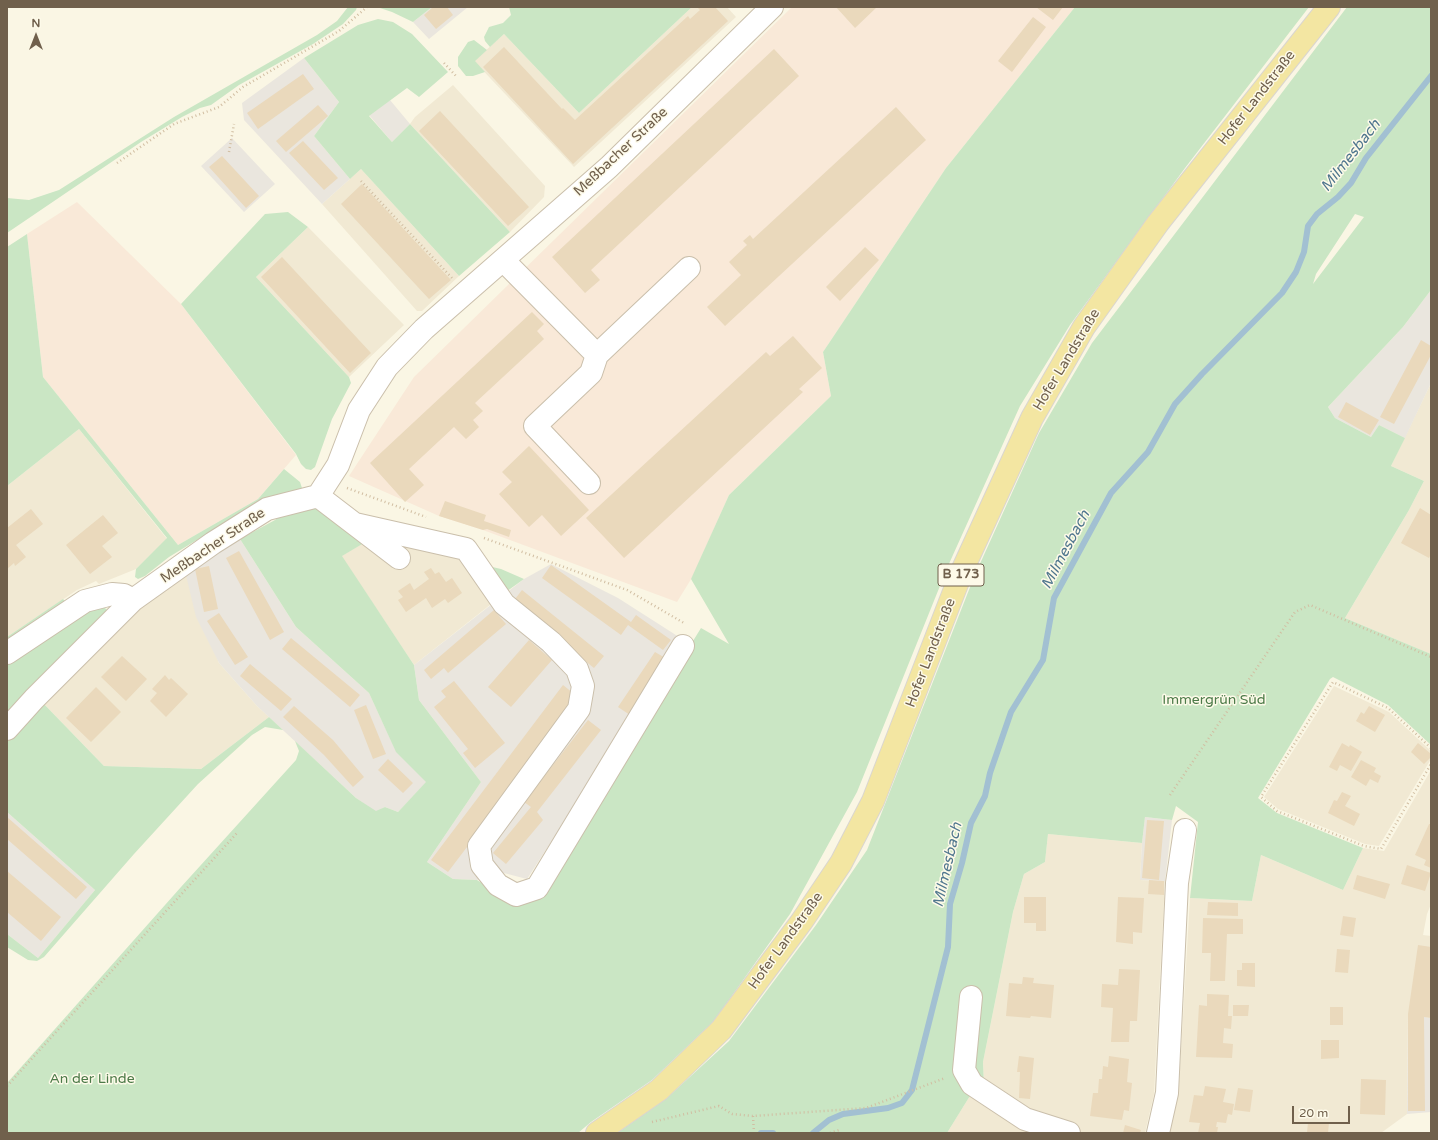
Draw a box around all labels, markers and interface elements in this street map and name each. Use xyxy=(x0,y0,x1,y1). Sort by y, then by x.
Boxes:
north arrow xyxy=(16,16,56,56)
text: N xyxy=(32,17,40,30)
street label: Hofer Landstraße xyxy=(1215,47,1299,149)
street label: Meßbacher Straße xyxy=(570,104,672,200)
water label: Milmesbach xyxy=(1317,116,1385,196)
street label: Hofer Landstraße xyxy=(1030,306,1104,414)
street label: Meßbacher Straße xyxy=(157,505,269,587)
water label: Milmesbach xyxy=(1038,508,1094,592)
road number: B 173 xyxy=(938,564,984,586)
street label: Hofer Landstraße xyxy=(902,596,960,710)
park label: Immergrün Süd xyxy=(1162,692,1266,708)
water label: Milmesbach xyxy=(930,821,966,909)
street label: Hofer Landstraße xyxy=(745,889,827,993)
park label: An der Linde xyxy=(49,1071,135,1087)
scale bar xyxy=(1294,1098,1352,1124)
text: 20 m xyxy=(1299,1106,1328,1120)

